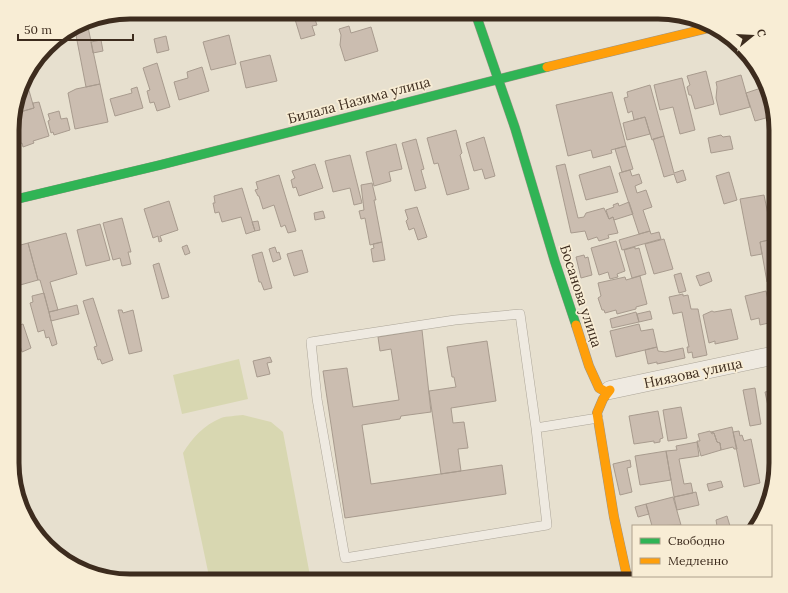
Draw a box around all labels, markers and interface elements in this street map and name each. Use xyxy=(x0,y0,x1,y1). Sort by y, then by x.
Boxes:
scale bar xyxy=(18,16,133,42)
north arrow xyxy=(732,16,772,56)
text: 50 m xyxy=(24,22,52,37)
text: С xyxy=(754,27,769,39)
street label: Билала Назима улица xyxy=(286,72,432,128)
street label: Босанова улица xyxy=(556,242,606,350)
street label: Ниязова улица xyxy=(642,354,744,392)
legend xyxy=(632,525,772,577)
text: Свободно xyxy=(668,533,725,548)
text: Медленно xyxy=(668,553,728,568)

